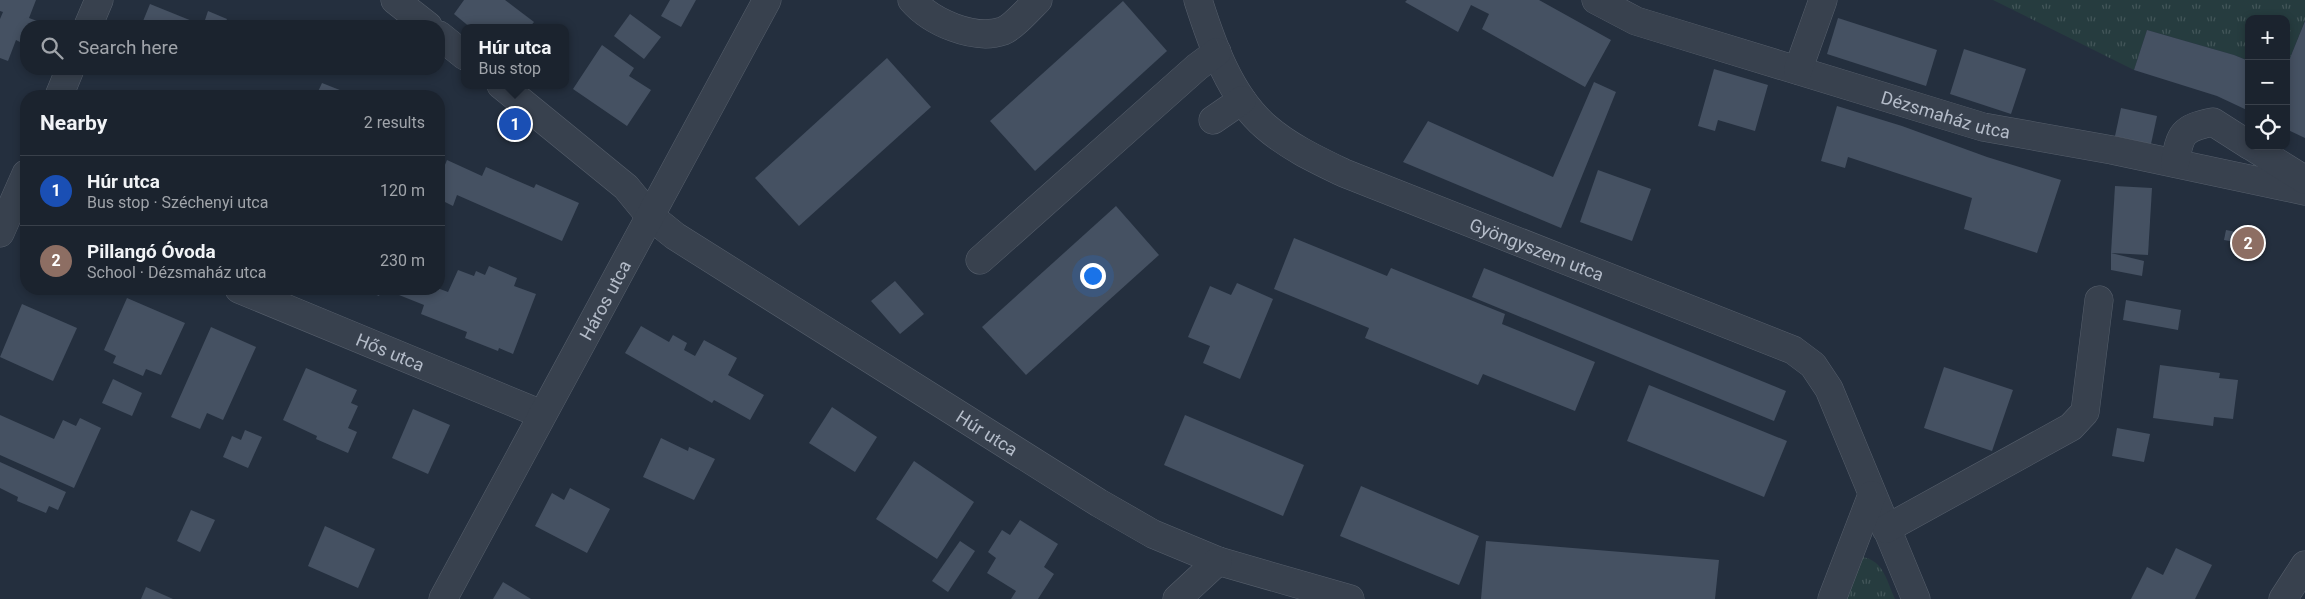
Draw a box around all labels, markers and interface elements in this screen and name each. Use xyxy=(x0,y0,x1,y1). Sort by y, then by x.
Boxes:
map controls xyxy=(2245,15,2290,150)
button: + xyxy=(2245,15,2290,60)
search box xyxy=(20,20,445,75)
popup xyxy=(461,24,569,89)
icon: search xyxy=(38,34,66,62)
text: Search here xyxy=(78,36,178,59)
text: Húr utca xyxy=(479,36,551,59)
text: Bus stop xyxy=(479,59,541,78)
button: − xyxy=(2245,60,2290,105)
street label: Dézsmaház utca xyxy=(1879,86,2012,142)
pin: 1 xyxy=(499,105,531,143)
button: locate xyxy=(2245,105,2290,150)
text: Nearby xyxy=(40,111,107,135)
text: 2 results xyxy=(364,113,425,132)
text: Húr utca xyxy=(87,170,160,193)
text: 1 xyxy=(51,181,61,200)
text: 120 m xyxy=(380,181,425,200)
text: Bus stop · Széchenyi utca xyxy=(87,193,268,212)
street label: Gyöngyszem utca xyxy=(1467,213,1607,285)
pin: 2 xyxy=(2232,224,2264,262)
text: Pillangó Óvoda xyxy=(87,240,216,263)
text: 2 xyxy=(51,251,61,270)
text: 230 m xyxy=(380,251,425,270)
street label: Háros utca xyxy=(575,256,635,343)
text: School · Dézsmaház utca xyxy=(87,263,266,282)
your location xyxy=(1080,263,1106,289)
street label: Hős utca xyxy=(353,328,428,375)
street label: Húr utca xyxy=(953,406,1022,460)

